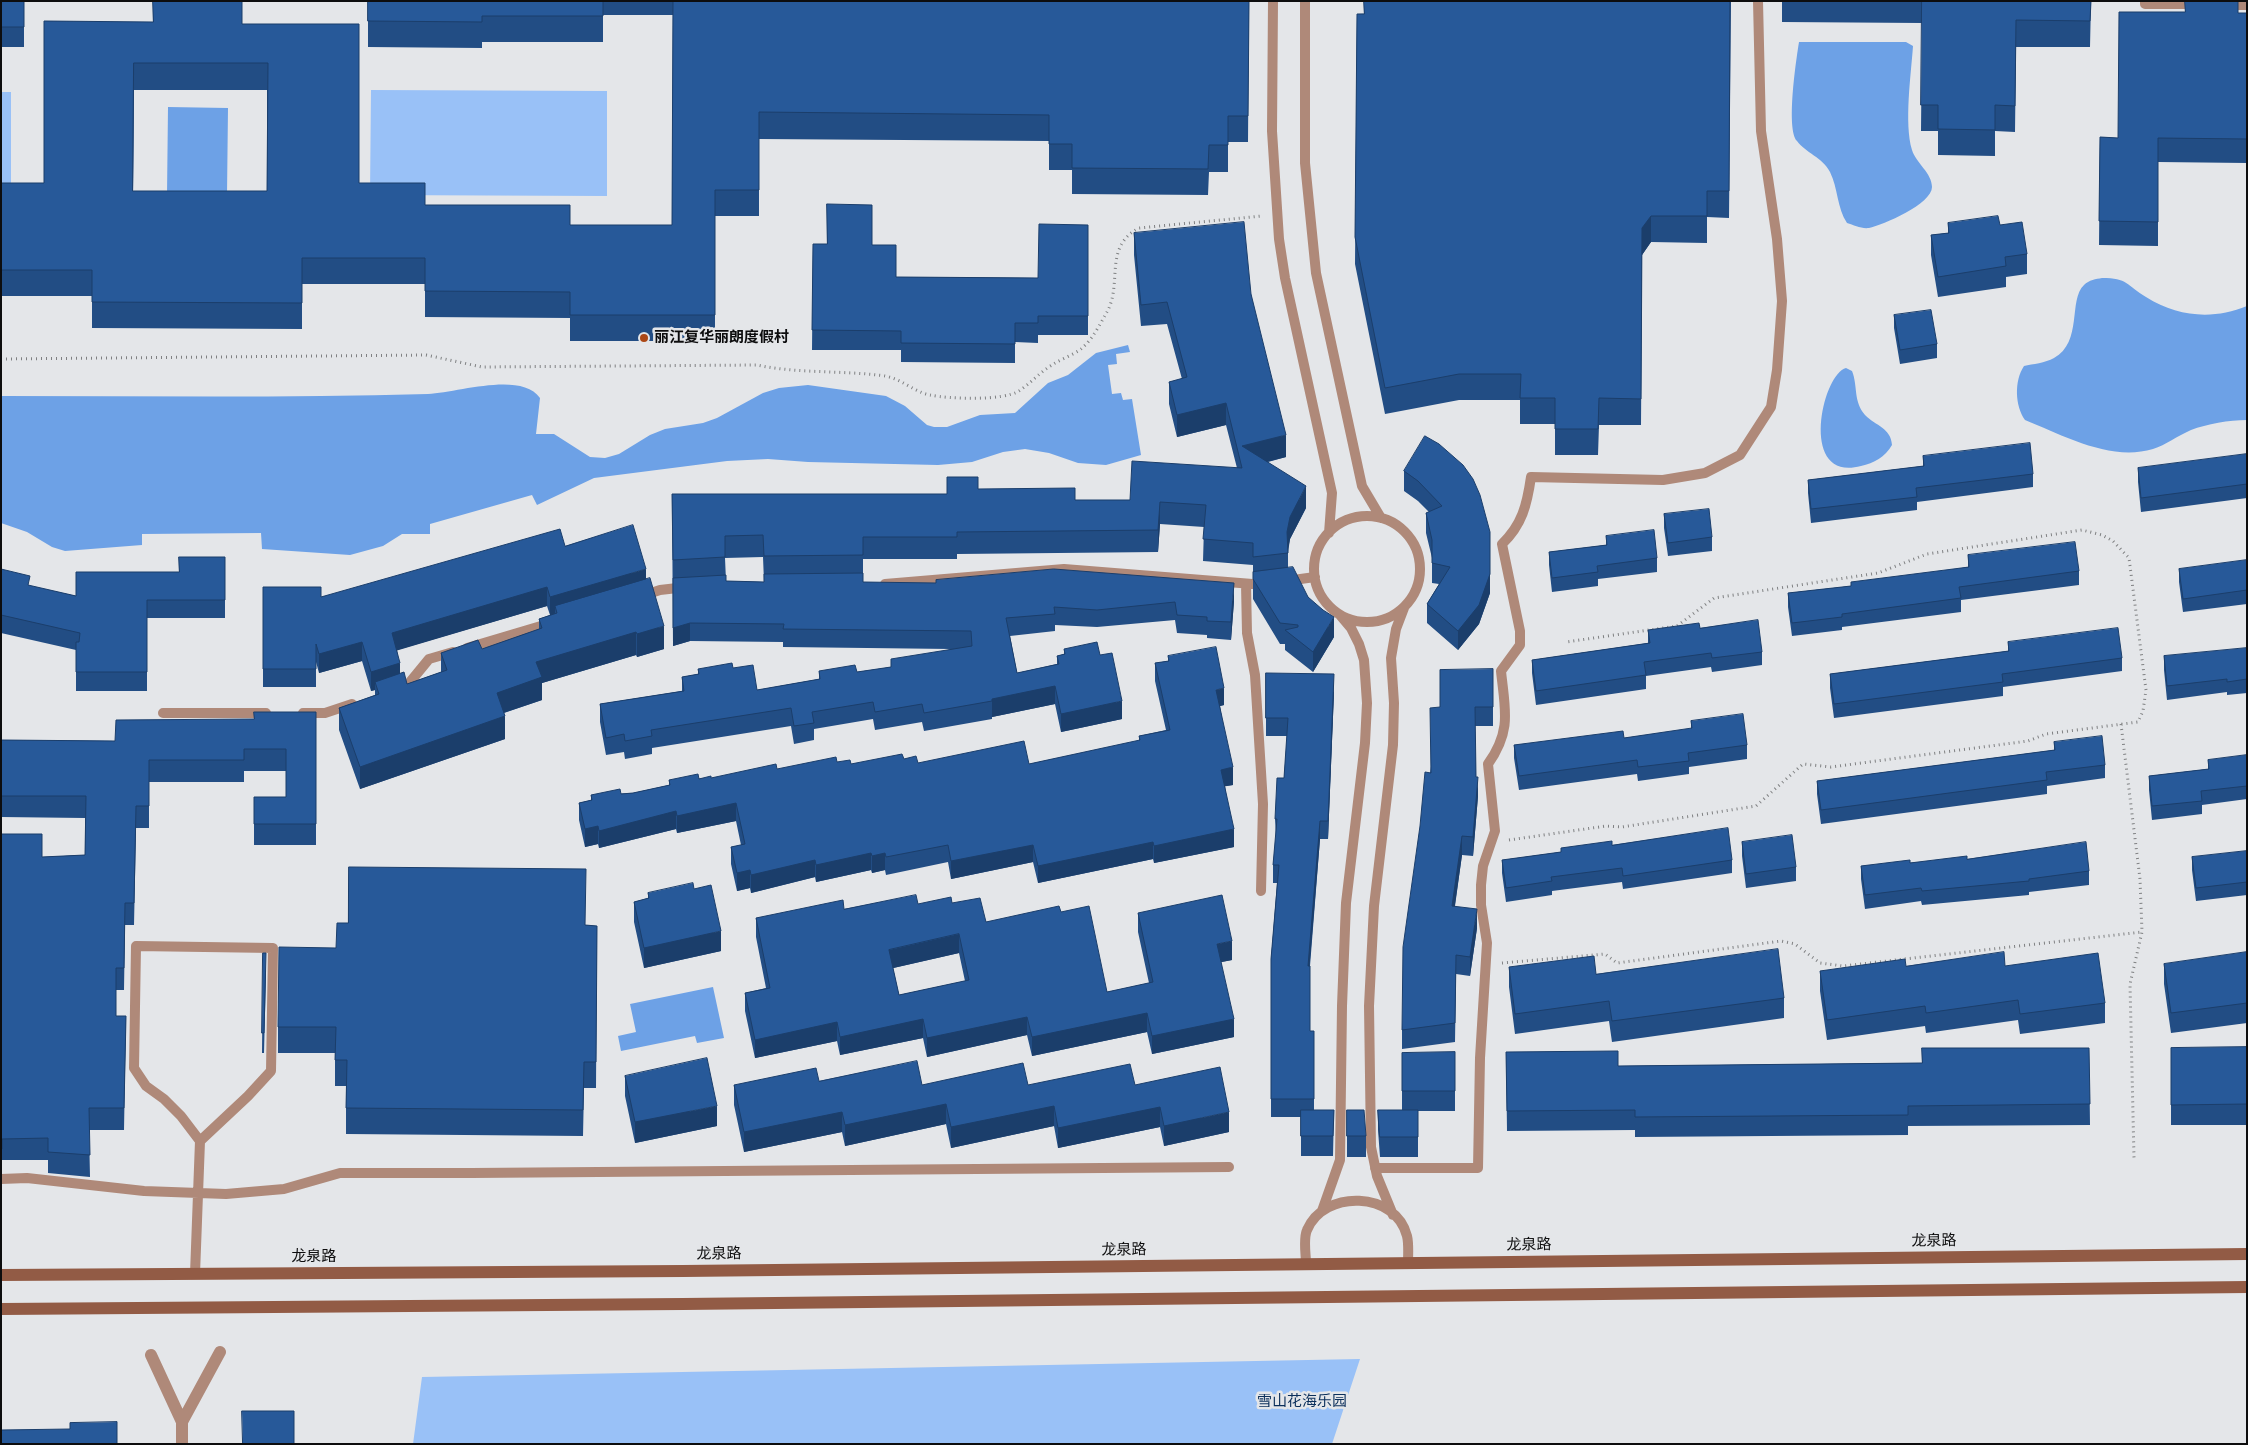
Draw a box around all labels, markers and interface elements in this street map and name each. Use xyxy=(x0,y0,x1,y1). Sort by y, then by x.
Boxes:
place label: 丽江复华丽朗度假村 xyxy=(654,329,789,347)
marker: 丽江复华丽朗度假村 xyxy=(638,332,650,344)
street label: 龙泉路 xyxy=(1911,1232,1957,1250)
street label: 龙泉路 xyxy=(1506,1236,1552,1254)
street label: 龙泉路 xyxy=(1101,1241,1147,1259)
street label: 龙泉路 xyxy=(696,1245,742,1263)
street label: 龙泉路 xyxy=(292,1248,336,1266)
park label: 雪山花海乐园 xyxy=(1257,1393,1347,1411)

